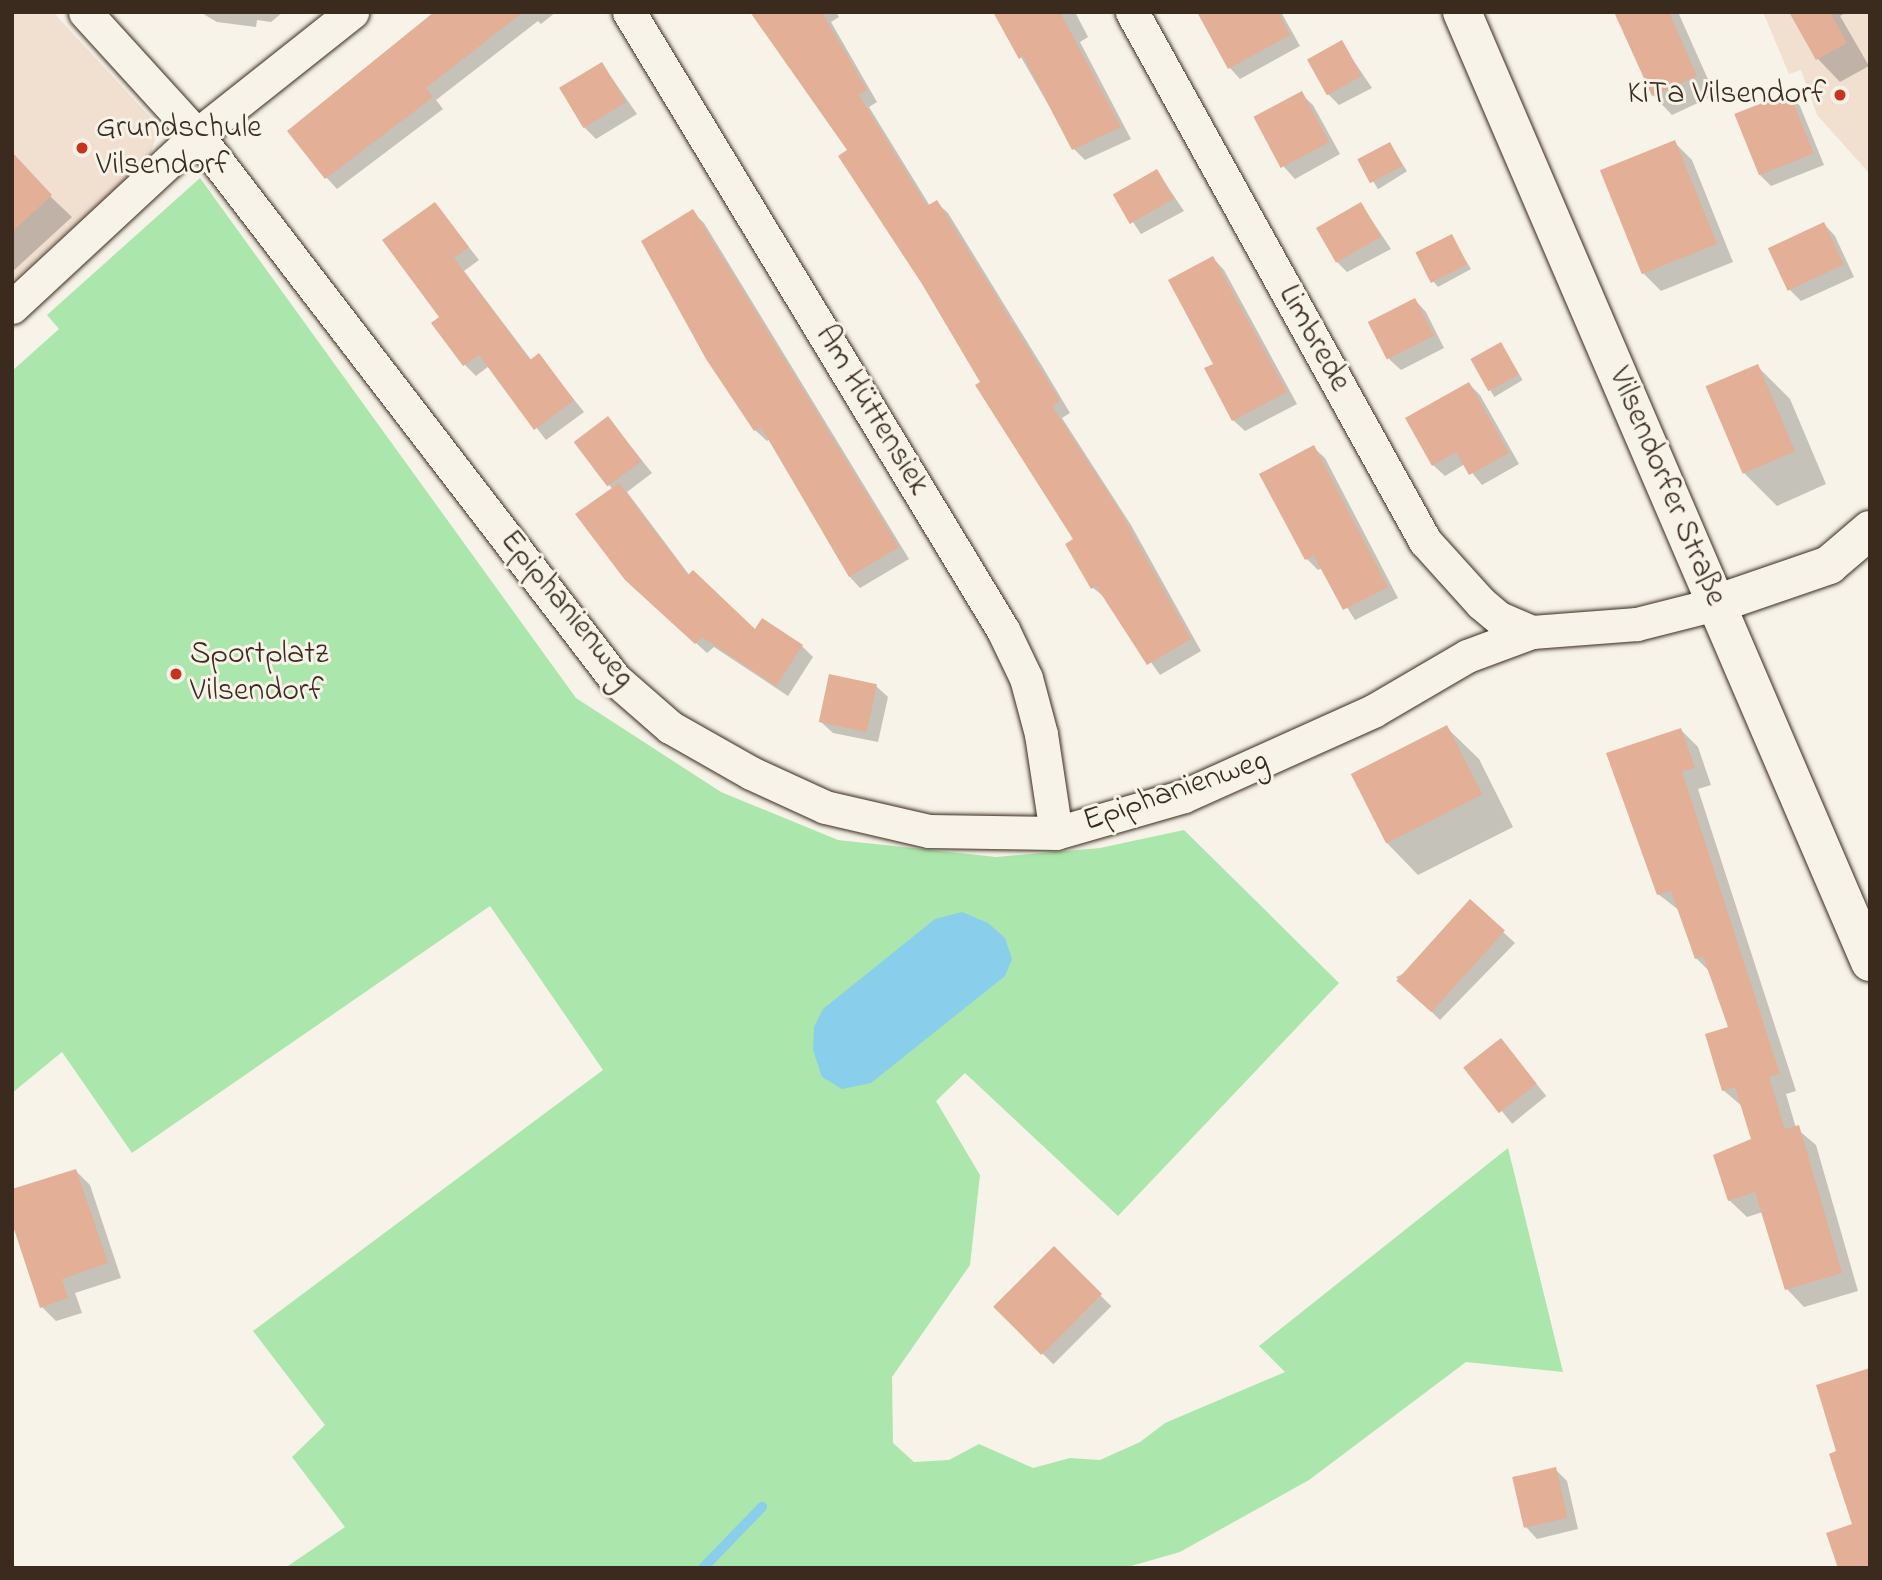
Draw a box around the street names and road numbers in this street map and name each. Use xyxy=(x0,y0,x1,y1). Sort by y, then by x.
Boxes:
street label: Limbrede xyxy=(1268,279,1358,399)
street label: Am Hüttensiek xyxy=(805,319,937,503)
street label: Vilsendorfer Straße xyxy=(1598,362,1734,612)
street label: Epiphanienweg xyxy=(490,523,642,697)
street label: Epiphanienweg xyxy=(1079,742,1273,842)

